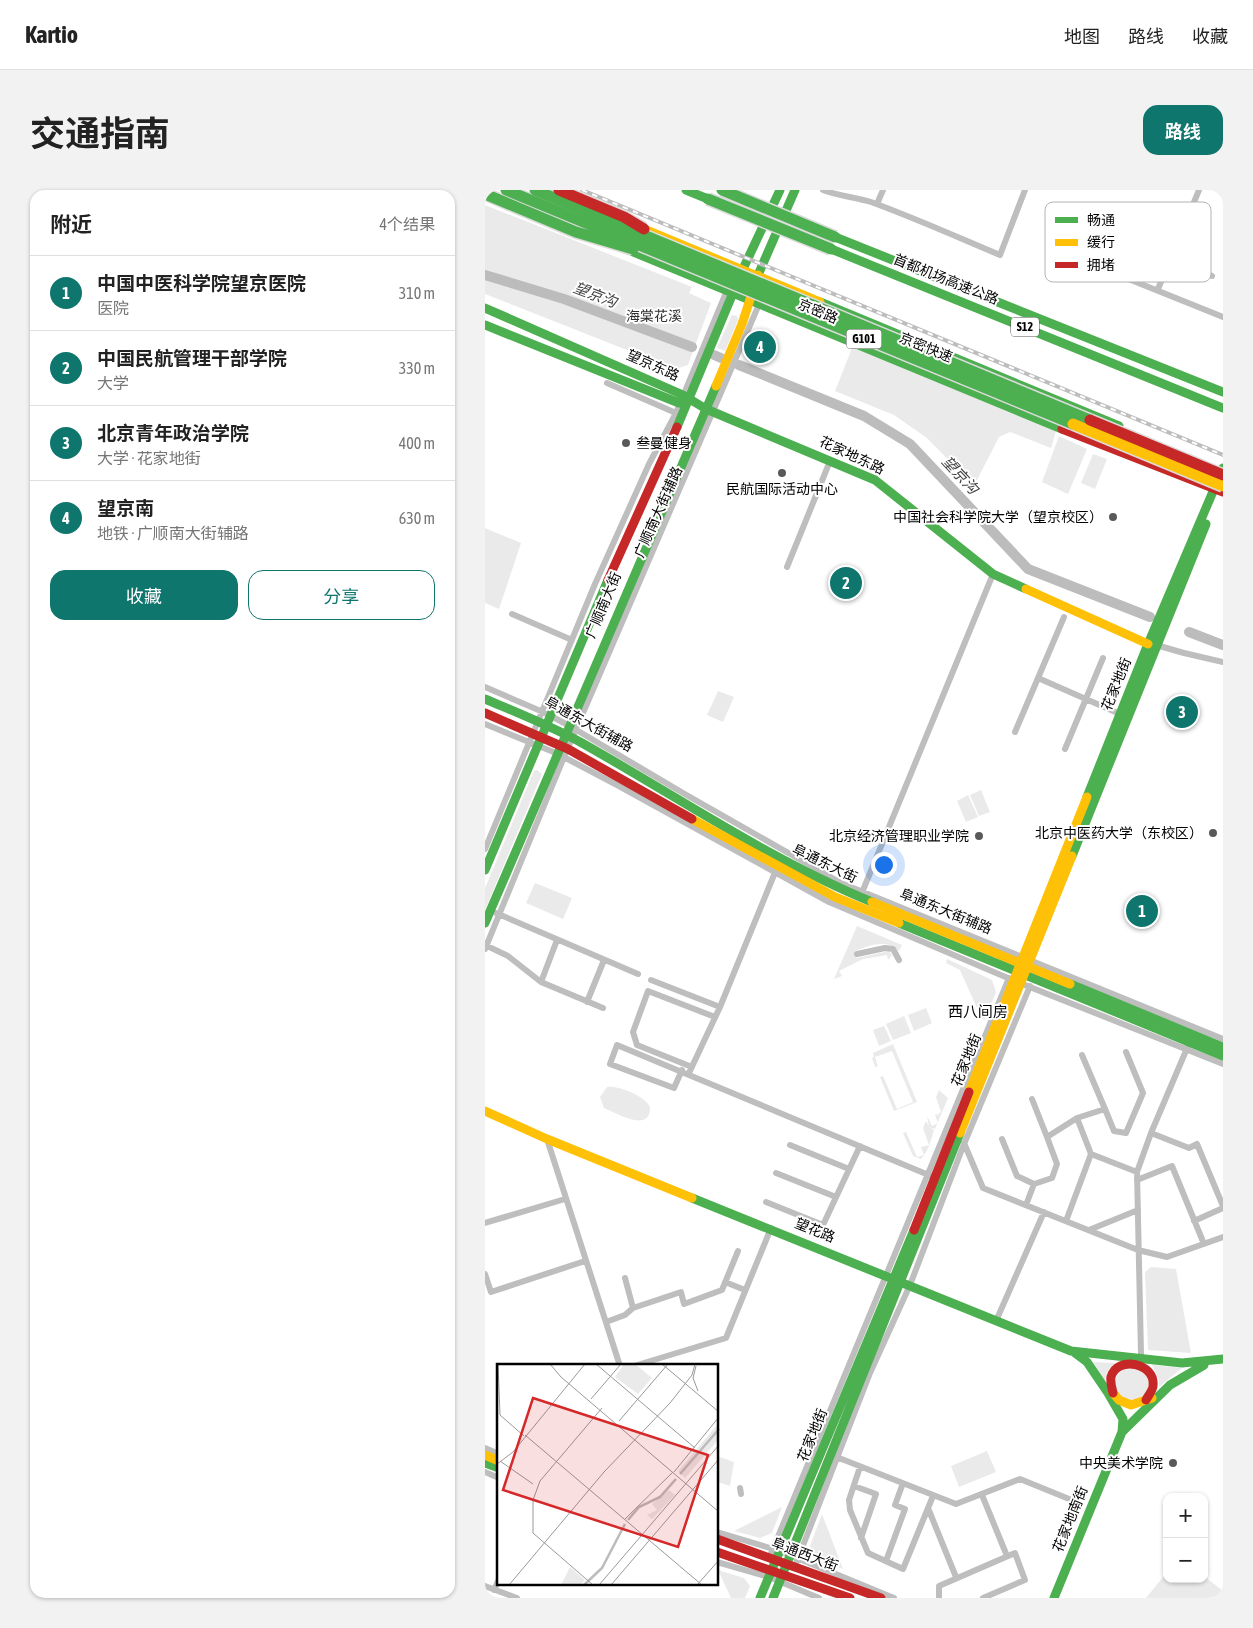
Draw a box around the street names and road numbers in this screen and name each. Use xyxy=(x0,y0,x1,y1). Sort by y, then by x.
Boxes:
street label: 首都机场高速公路 xyxy=(891,251,1001,307)
street label: 京密路 xyxy=(796,295,840,327)
road number: S12 xyxy=(1011,318,1039,336)
street label: 京密快速 xyxy=(897,329,955,365)
road number: G101 xyxy=(847,330,881,348)
street label: 望京东路 xyxy=(624,346,682,384)
street label: 花家地东路 xyxy=(817,433,887,477)
street label: 广顺南大街辅路 xyxy=(631,464,685,560)
street label: 广顺南大街 xyxy=(582,570,624,640)
street label: 花家地街 xyxy=(1098,655,1134,713)
street label: 阜通东大街辅路 xyxy=(542,693,636,755)
street label: 阜通东大街 xyxy=(790,840,860,886)
street label: 阜通东大街辅路 xyxy=(898,885,994,937)
street label: 花家地街 xyxy=(948,1031,984,1089)
street label: 望花路 xyxy=(793,1215,837,1245)
street label: 花家地街 xyxy=(794,1406,830,1464)
street label: 花家地南街 xyxy=(1049,1484,1091,1554)
street label: 阜通西大街 xyxy=(769,1534,841,1574)

